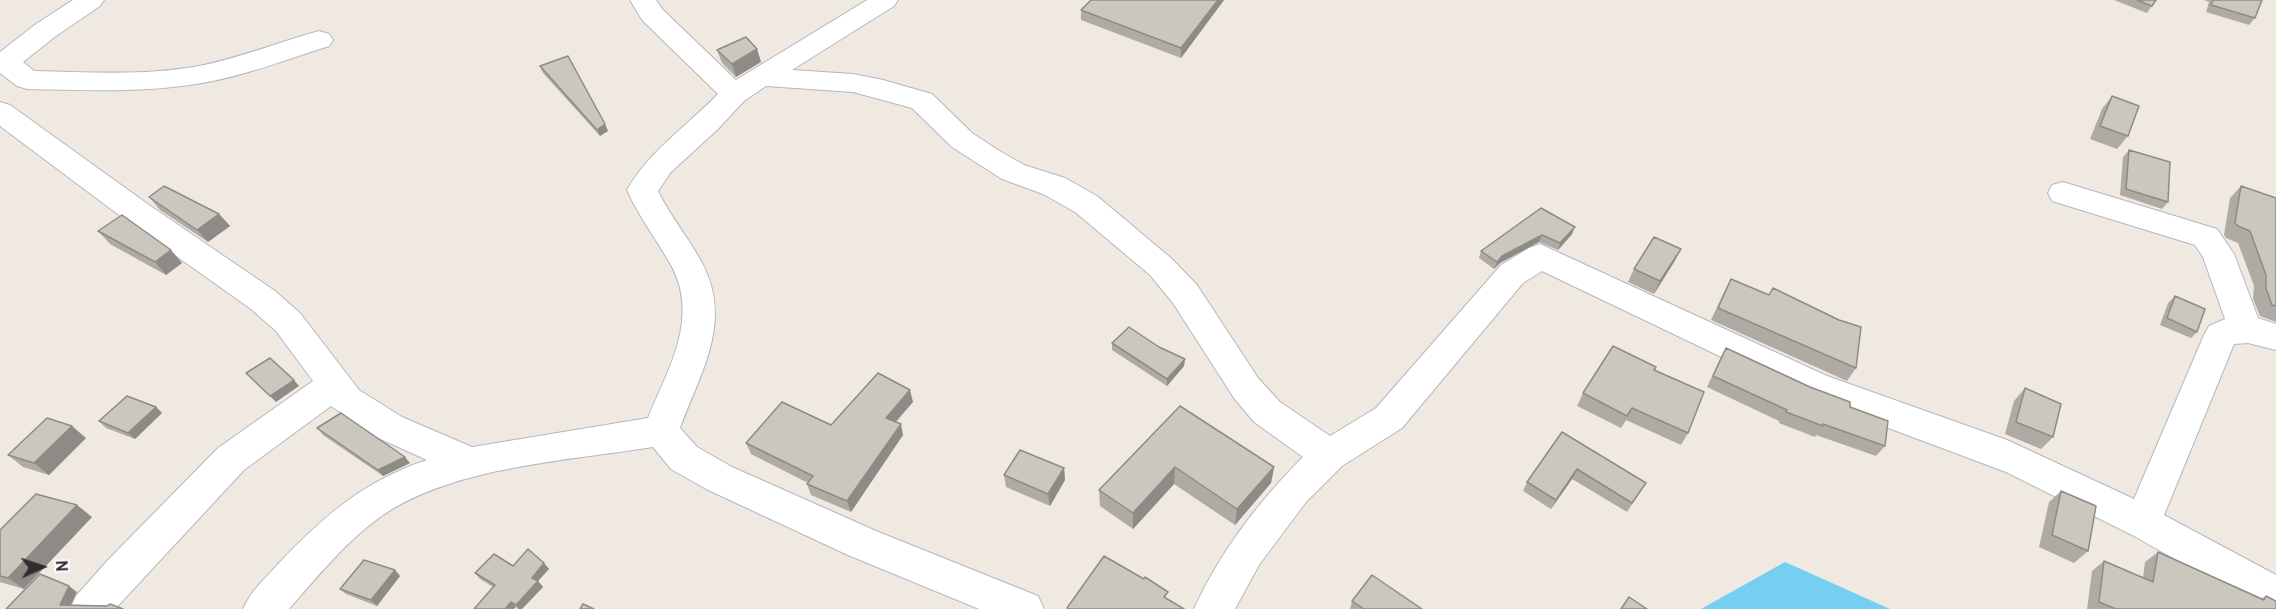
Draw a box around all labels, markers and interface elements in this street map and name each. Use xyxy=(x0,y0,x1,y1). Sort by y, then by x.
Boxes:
north arrow xyxy=(12,537,72,597)
text: N xyxy=(50,560,70,572)

